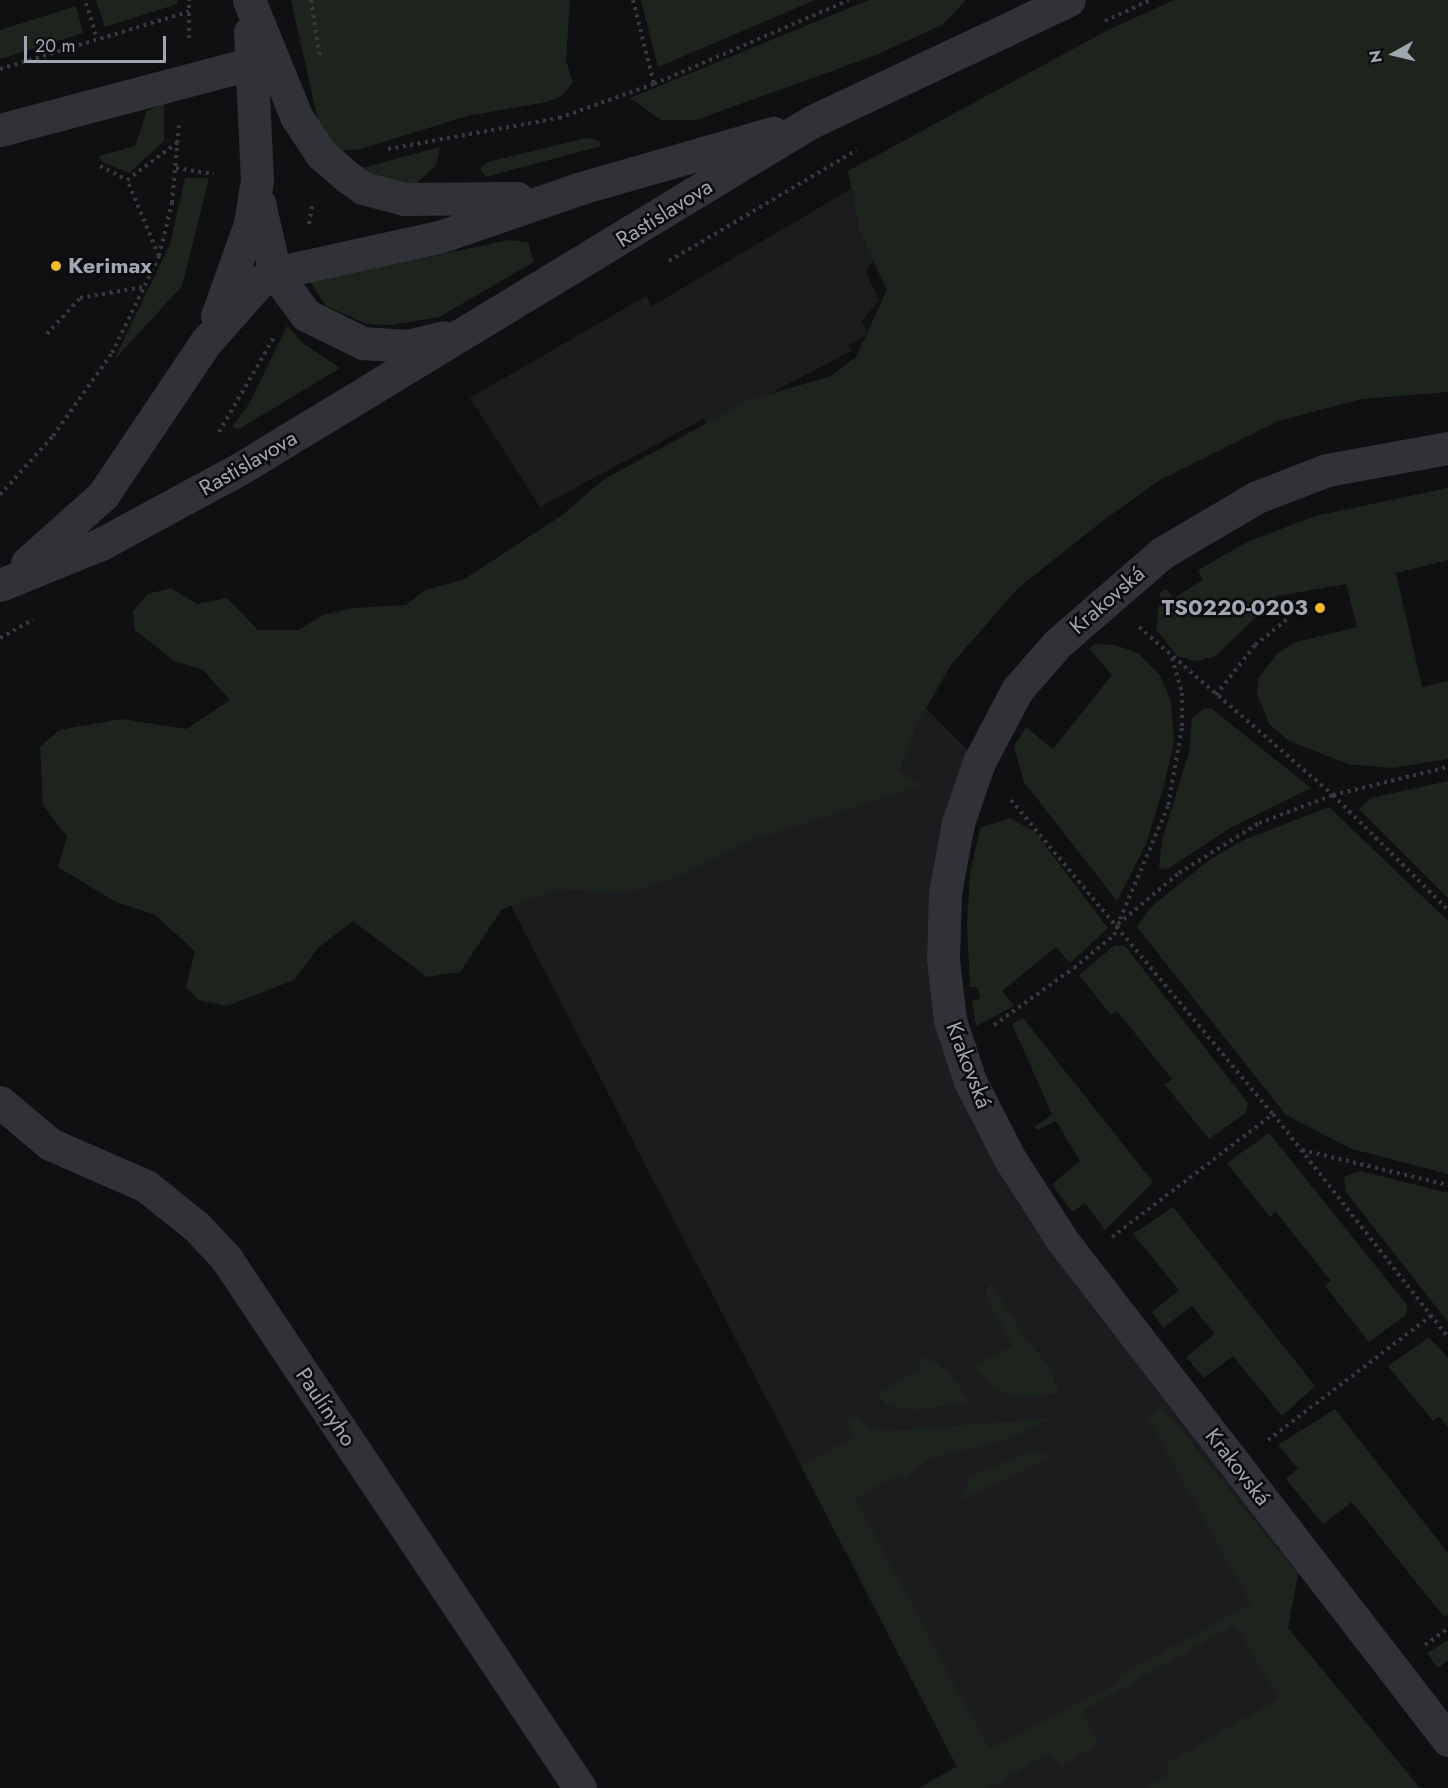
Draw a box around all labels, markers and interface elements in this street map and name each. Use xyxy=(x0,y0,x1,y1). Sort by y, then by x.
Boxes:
scale bar xyxy=(27,24,170,62)
north arrow xyxy=(1364,24,1424,84)
text: 20 m xyxy=(35,33,75,59)
text: N xyxy=(1363,49,1388,64)
street label: Rastislavova xyxy=(611,173,717,253)
place label: Kerimax xyxy=(68,253,152,279)
marker: Kerimax xyxy=(49,259,63,273)
street label: Rastislavova xyxy=(194,424,302,502)
street label: Krakovská xyxy=(1064,560,1150,640)
place label: TS0220-0203 xyxy=(1162,595,1308,621)
marker: TS0220-0203 xyxy=(1313,601,1327,615)
street label: Krakovská xyxy=(940,1018,998,1112)
street label: Paulínyho xyxy=(290,1363,362,1451)
street label: Krakovská xyxy=(1200,1423,1276,1511)

